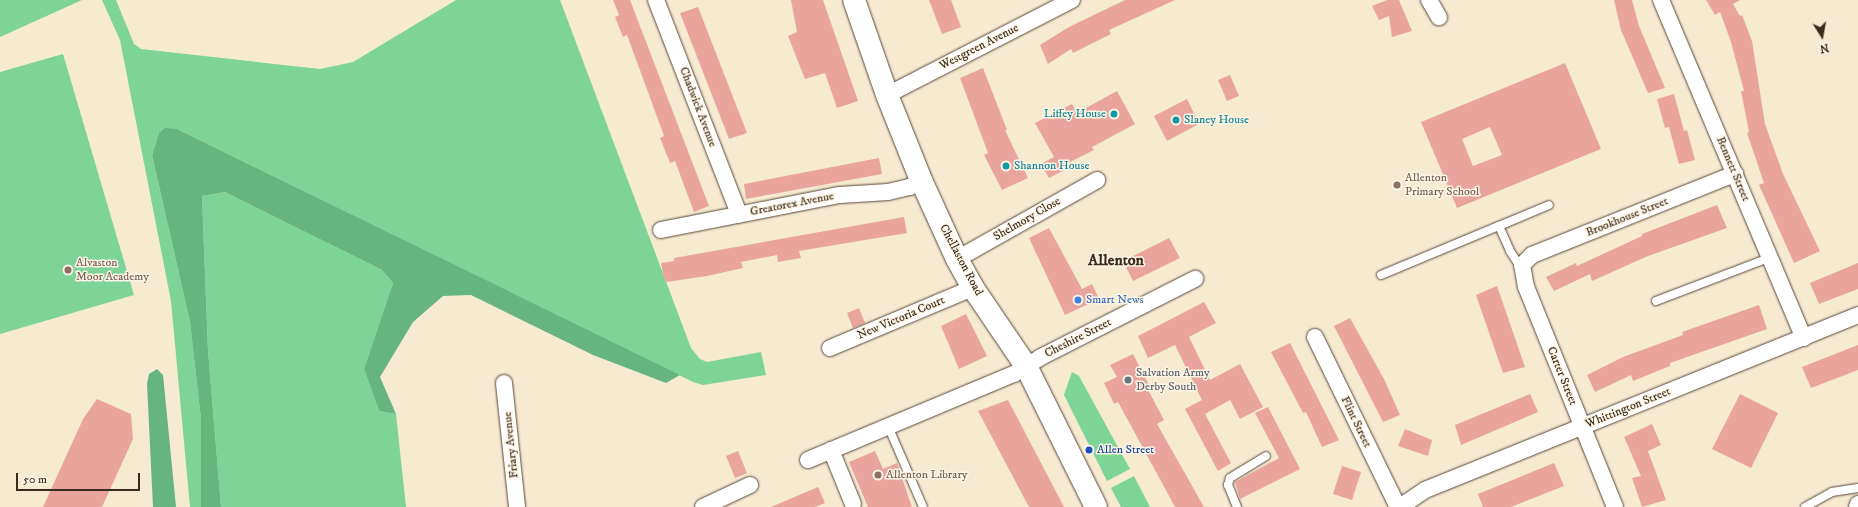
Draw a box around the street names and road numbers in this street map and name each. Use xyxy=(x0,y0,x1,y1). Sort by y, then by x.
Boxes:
street label: Westgreen Avenue xyxy=(937,21,1021,73)
street label: Chadwick Avenue xyxy=(676,65,720,149)
street label: Bennett Street xyxy=(1713,135,1753,203)
street label: Greatorex Avenue xyxy=(749,189,835,219)
street label: Shelmory Close xyxy=(991,194,1063,244)
street label: Brookhouse Street xyxy=(1584,194,1670,240)
street label: Chellaston Road xyxy=(936,222,986,298)
street label: New Victoria Court xyxy=(855,293,947,343)
street label: Cheshire Street xyxy=(1042,315,1114,361)
street label: Carter Street xyxy=(1544,345,1580,407)
street label: Whittington Street xyxy=(1583,384,1673,432)
street label: Flint Street xyxy=(1337,394,1375,450)
street label: Friary Avenue xyxy=(500,411,522,479)

